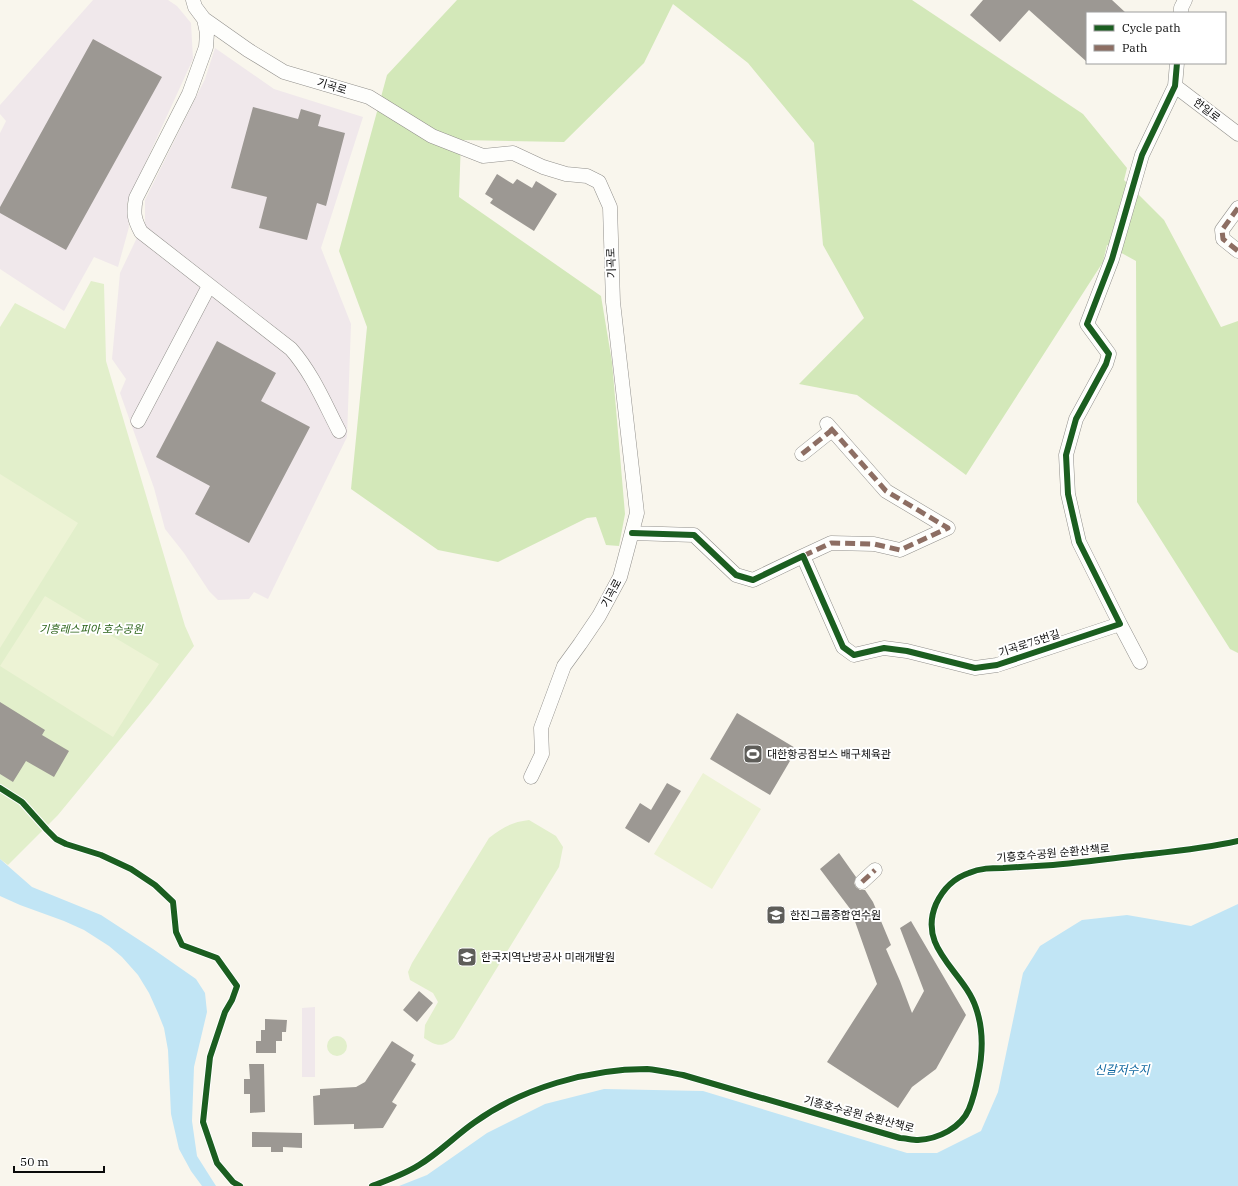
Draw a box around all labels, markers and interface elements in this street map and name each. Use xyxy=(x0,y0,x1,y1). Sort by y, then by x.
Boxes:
legend xyxy=(1086,12,1226,64)
text: Cycle path xyxy=(1122,20,1181,35)
text: Path xyxy=(1122,40,1148,55)
street label: 기곡로 xyxy=(315,75,349,97)
street label: 한일로 xyxy=(1191,95,1223,125)
street label: 기곡로 xyxy=(603,248,619,278)
street label: 기곡로 xyxy=(598,576,624,610)
park label: 기흥레스피아 호수공원 xyxy=(39,622,144,636)
street label: 기곡로75번길 xyxy=(996,626,1062,660)
sports icon: 대한항공점보스 배구체육관 xyxy=(742,743,764,765)
place label: 대한항공점보스 배구체육관 xyxy=(767,747,891,761)
street label: 기흥호수공원 순환산책로 xyxy=(996,841,1110,865)
school or university icon: 한진그룹종합연수원 xyxy=(765,904,787,926)
place label: 한진그룹종합연수원 xyxy=(790,908,881,922)
school or university icon: 한국지역난방공사 미래개발원 xyxy=(456,946,478,968)
place label: 한국지역난방공사 미래개발원 xyxy=(481,950,615,964)
water label: 신갈저수지 xyxy=(1094,1062,1151,1077)
street label: 기흥호수공원 순환산책로 xyxy=(802,1093,916,1135)
scale bar xyxy=(14,1148,104,1174)
text: 50 m xyxy=(20,1154,49,1169)

